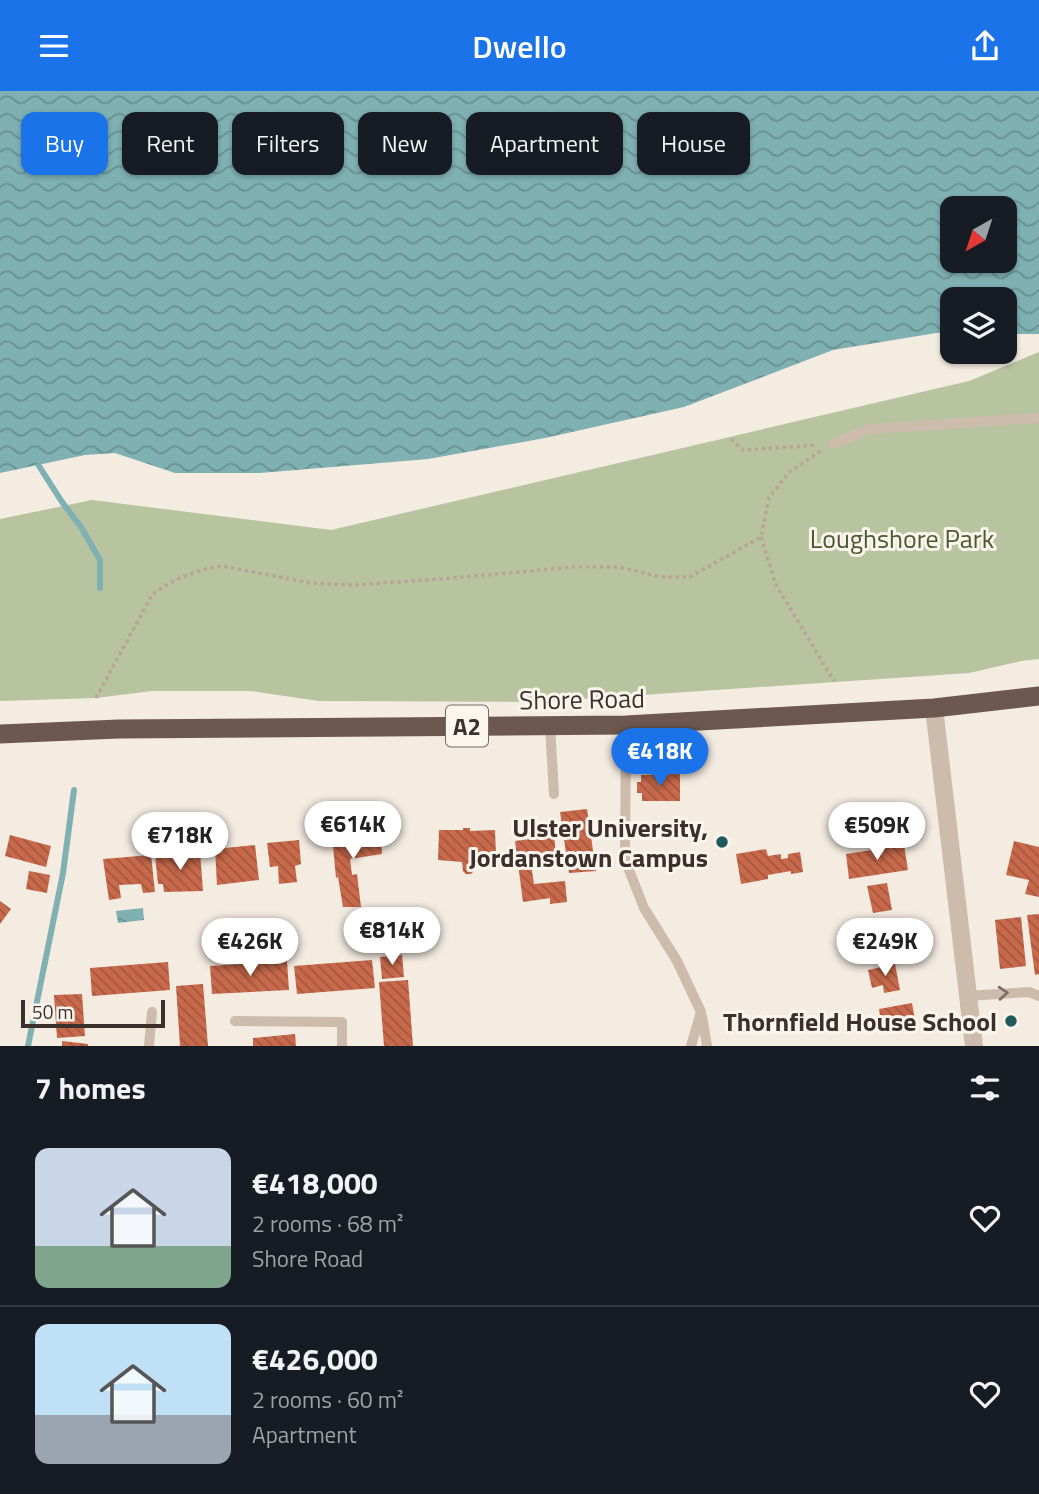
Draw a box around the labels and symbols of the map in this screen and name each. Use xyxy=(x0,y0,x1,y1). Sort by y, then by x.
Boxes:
north arrow xyxy=(940,196,1017,273)
park label: Loughshore Park xyxy=(810,519,994,558)
street label: Shore Road xyxy=(519,678,645,720)
road number: A2 xyxy=(446,705,488,747)
pin: €418K xyxy=(611,729,709,788)
pin: €614K xyxy=(304,801,402,861)
pin: €509K xyxy=(828,803,926,862)
place label: Ulster University, Jordanstown Campus xyxy=(469,808,708,877)
pin: €718K xyxy=(131,813,229,872)
marker: Ulster University, Jordanstown Campus xyxy=(714,834,730,850)
pin: €814K xyxy=(343,907,441,967)
pin: €426K xyxy=(201,919,299,978)
pin: €249K xyxy=(836,919,934,978)
one-way arrow xyxy=(998,986,1009,1001)
scale bar xyxy=(21,997,164,1029)
place label: Thornfield House School xyxy=(723,1002,997,1041)
marker: Thornfield House School xyxy=(1003,1013,1019,1029)

